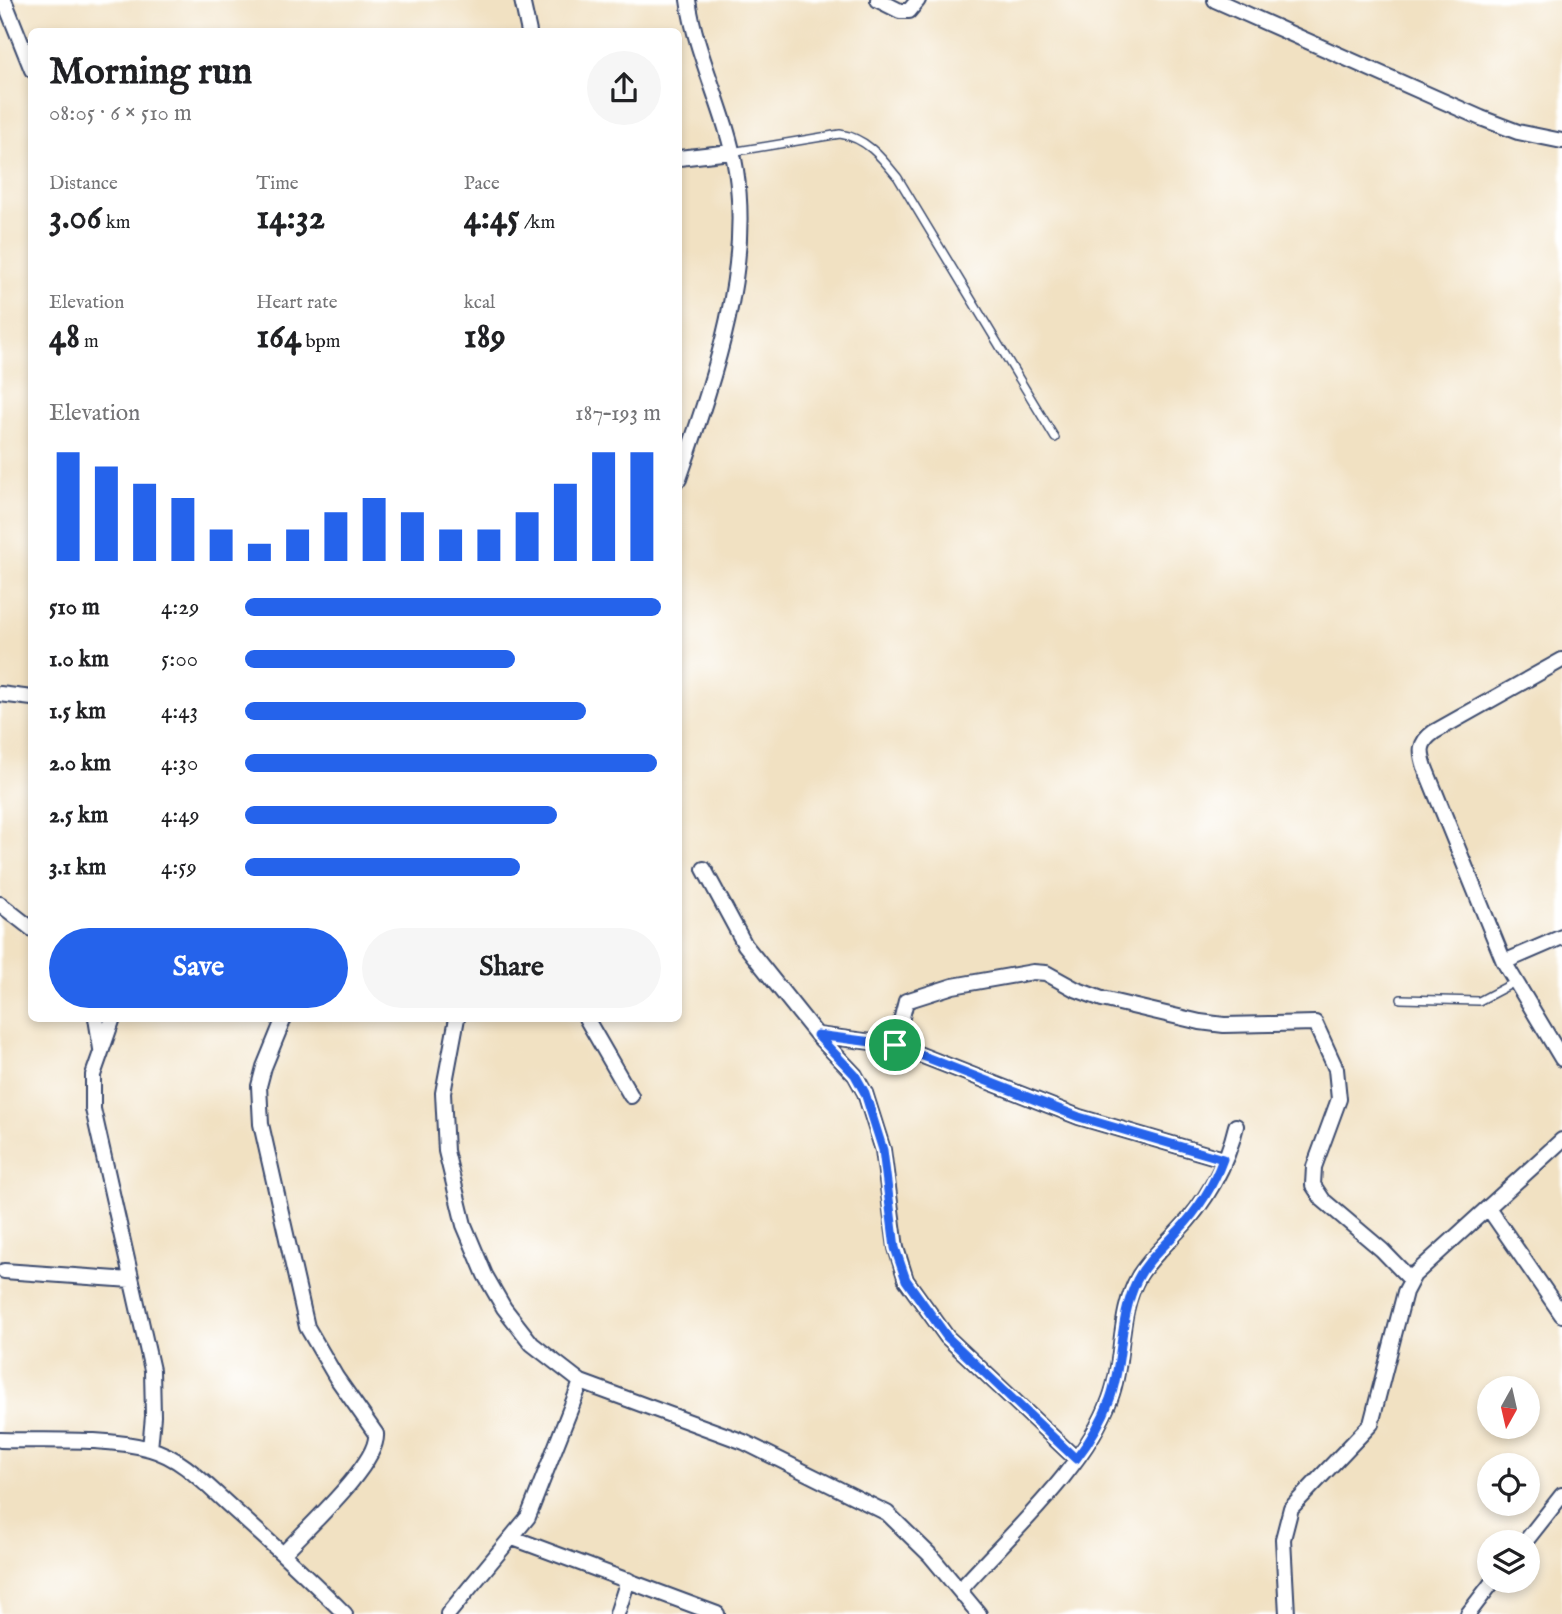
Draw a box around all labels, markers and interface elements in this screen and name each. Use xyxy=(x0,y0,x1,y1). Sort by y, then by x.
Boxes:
text: Morning run xyxy=(49,49,252,97)
button: share xyxy=(587,51,661,125)
text: 08:05 · 6 × 510 m xyxy=(49,99,192,128)
text: Distance xyxy=(49,172,118,196)
text: Time xyxy=(256,172,299,196)
text: Pace xyxy=(464,172,500,196)
text: 3.06 xyxy=(49,196,102,241)
text: 14:32 xyxy=(256,196,325,241)
text: 4:45 xyxy=(464,196,520,241)
text: km xyxy=(102,211,131,235)
text: /km xyxy=(520,211,555,235)
text: Elevation xyxy=(49,291,124,315)
text: Heart rate xyxy=(256,291,337,315)
text: kcal xyxy=(464,291,495,315)
text: 48 xyxy=(49,315,80,360)
text: 164 xyxy=(256,315,301,360)
text: 189 xyxy=(464,315,506,360)
text: m xyxy=(80,330,99,354)
text: bpm xyxy=(301,330,341,354)
text: Elevation xyxy=(49,399,140,428)
text: 187–193 m xyxy=(575,399,661,428)
text: 510 m xyxy=(49,593,100,622)
text: 4:29 xyxy=(161,593,199,622)
text: 1.0 km xyxy=(49,645,109,674)
text: 5:00 xyxy=(161,645,198,674)
text: 1.5 km xyxy=(49,697,106,726)
text: 4:43 xyxy=(161,697,198,726)
text: 2.0 km xyxy=(49,749,111,778)
text: 4:30 xyxy=(161,749,198,778)
text: 2.5 km xyxy=(49,801,108,830)
text: 4:49 xyxy=(161,801,200,830)
text: 3.1 km xyxy=(49,853,106,882)
text: 4:59 xyxy=(161,853,197,882)
button: Save xyxy=(49,928,348,1008)
button: Share xyxy=(362,928,661,1008)
pin xyxy=(865,1015,925,1075)
icon: arrive xyxy=(876,1026,914,1064)
north arrow xyxy=(1477,1376,1540,1438)
map controls xyxy=(1477,1376,1540,1593)
button: locate xyxy=(1477,1453,1540,1516)
button: layers xyxy=(1477,1530,1540,1593)

